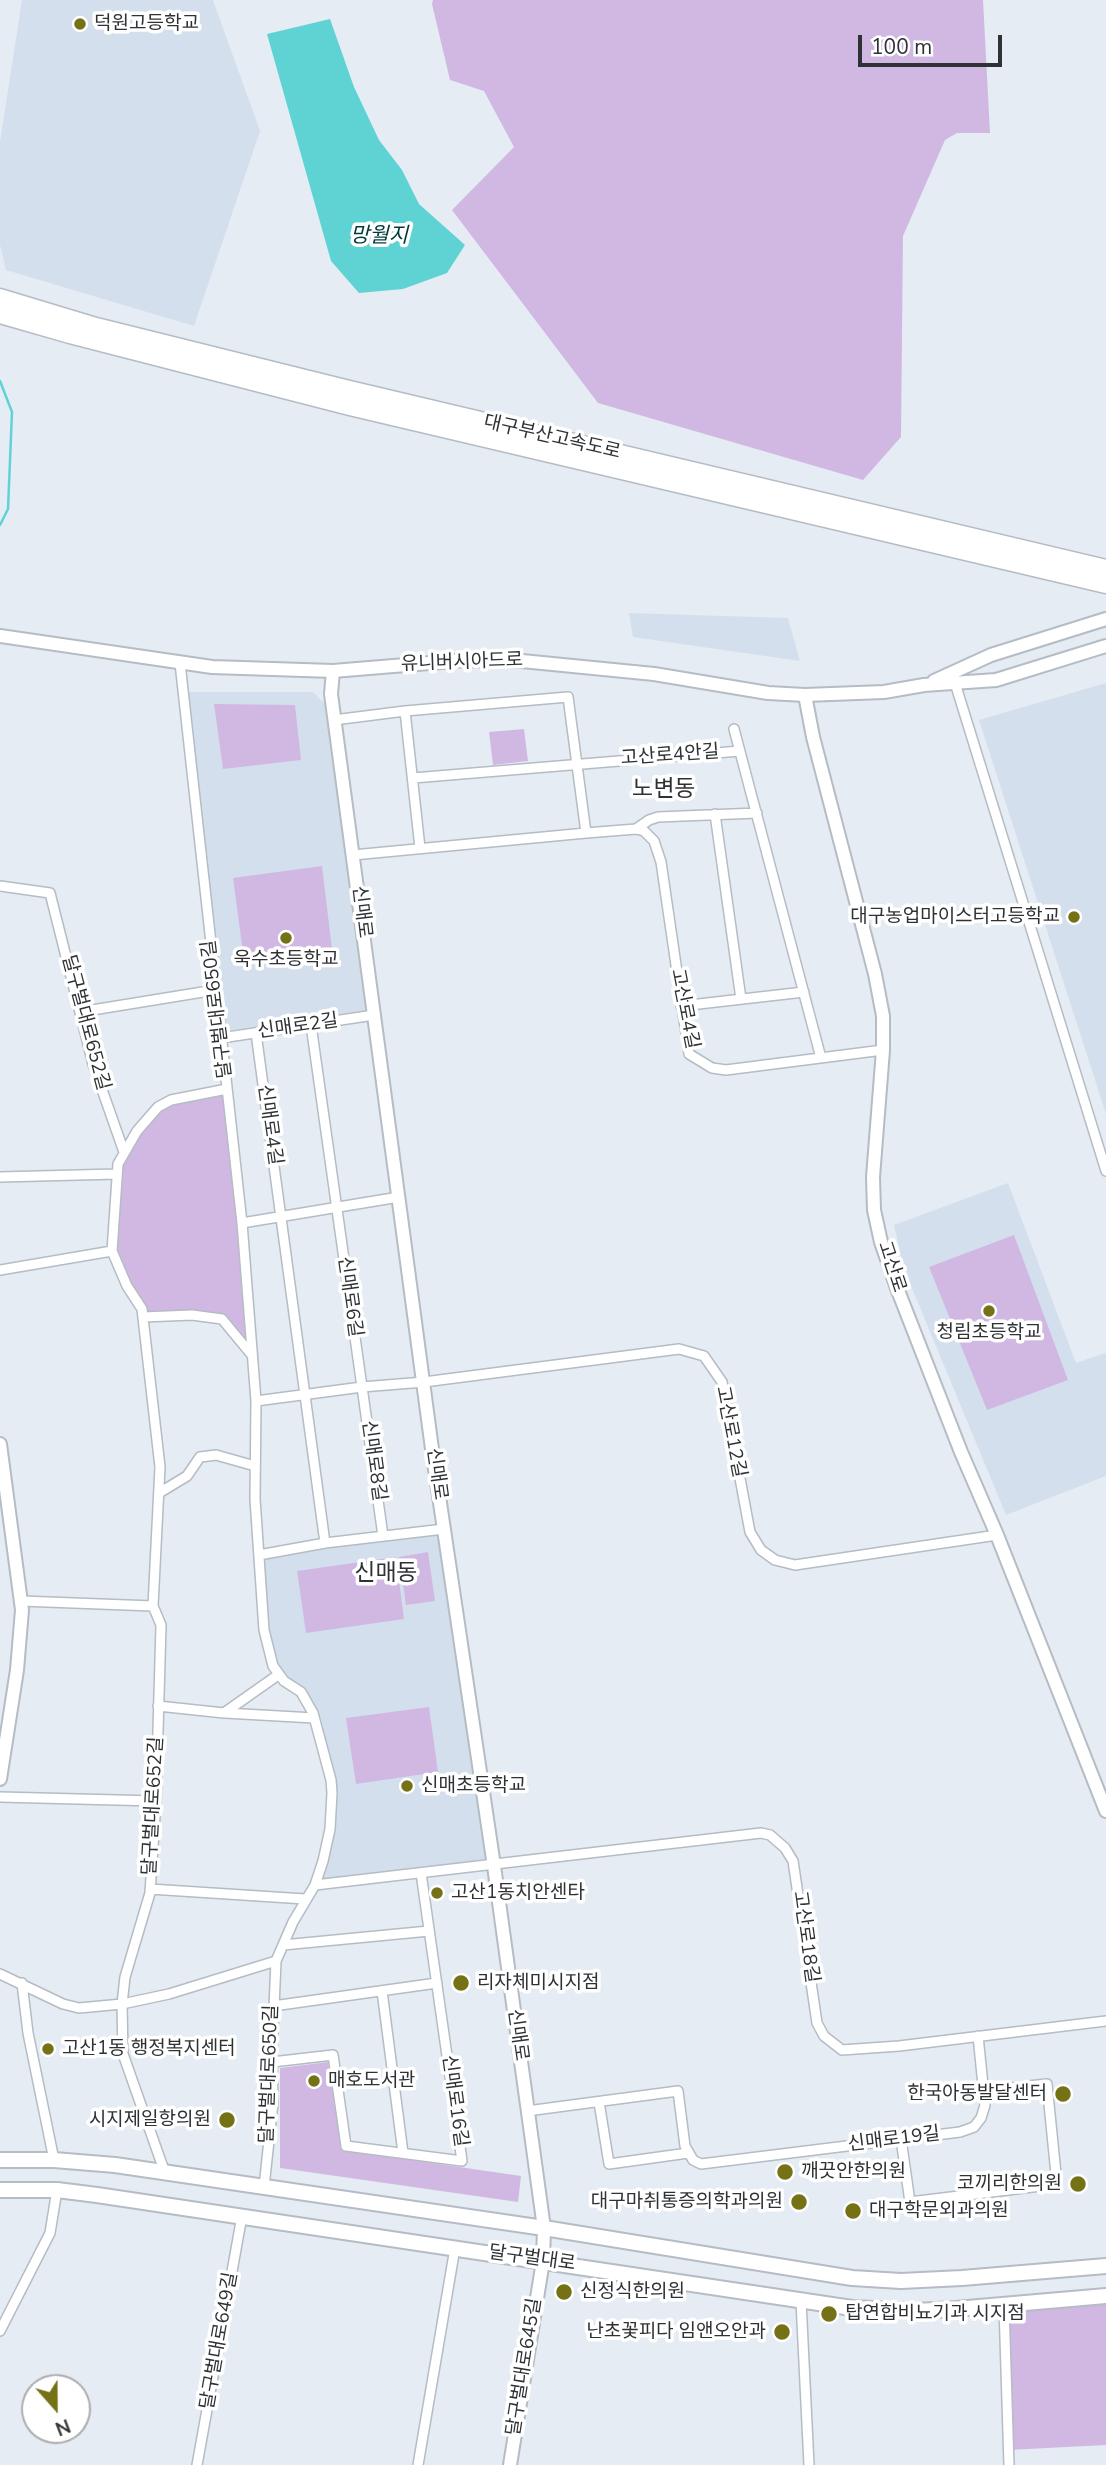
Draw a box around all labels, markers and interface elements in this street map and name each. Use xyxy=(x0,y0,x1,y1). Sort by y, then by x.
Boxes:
place label: 덕원고등학교 xyxy=(94,13,199,35)
marker: 덕원고등학교 xyxy=(72,16,88,32)
scale bar xyxy=(861,21,1004,65)
text: 100 m xyxy=(871,33,932,61)
water label: 망월지 xyxy=(350,224,408,250)
street label: 대구부산고속도로 xyxy=(481,411,623,465)
street label: 유니버시아드로 xyxy=(400,649,524,677)
street label: 고산로4안길 xyxy=(620,741,720,771)
district label: 노변동 xyxy=(632,776,696,804)
street label: 신매로 xyxy=(346,885,376,939)
place label: 대구농업마이스터고등학교 xyxy=(850,906,1060,928)
marker: 대구농업마이스터고등학교 xyxy=(1066,909,1082,925)
marker: 욱수초등학교 xyxy=(278,930,294,946)
street label: 달구벌대로650길 xyxy=(198,939,238,1079)
place label: 욱수초등학교 xyxy=(234,949,338,971)
street label: 달구벌대로652길 xyxy=(56,953,114,1093)
street label: 고산로4길 xyxy=(665,967,703,1051)
street label: 신매로2길 xyxy=(256,1010,340,1044)
street label: 신매로4길 xyxy=(252,1083,286,1167)
street label: 고산로 xyxy=(872,1239,910,1295)
street label: 신매로6길 xyxy=(332,1255,366,1339)
marker: 청림초등학교 xyxy=(981,1303,997,1319)
place label: 청림초등학교 xyxy=(937,1322,1041,1344)
street label: 고산로12길 xyxy=(710,1384,750,1480)
street label: 신매로8길 xyxy=(356,1419,390,1503)
street label: 신매로 xyxy=(421,1446,451,1502)
district label: 신매동 xyxy=(354,1560,418,1588)
street label: 달구벌대로652길 xyxy=(139,1736,169,1876)
place label: 신매초등학교 xyxy=(421,1775,526,1797)
marker: 신매초등학교 xyxy=(399,1778,415,1794)
place label: 고산1동치안센타 xyxy=(451,1882,585,1904)
marker: 고산1동치안센타 xyxy=(429,1885,445,1901)
street label: 고산로18길 xyxy=(787,1890,823,1984)
place label: 리자체미시지점 xyxy=(477,1972,599,1994)
marker: 리자체미시지점 xyxy=(451,1973,471,1993)
street label: 달구벌대로650길 xyxy=(256,2004,284,2144)
street label: 신매로 xyxy=(502,2007,532,2063)
place label: 고산1동 행정복지센터 xyxy=(62,2038,236,2060)
marker: 고산1동 행정복지센터 xyxy=(40,2041,56,2057)
street label: 신매로16길 xyxy=(436,2054,472,2148)
place label: 매호도서관 xyxy=(328,2070,415,2092)
marker: 매호도서관 xyxy=(306,2073,322,2089)
place label: 한국아동발달센터 xyxy=(907,2083,1047,2105)
marker: 한국아동발달센터 xyxy=(1053,2084,1073,2104)
place label: 시지제일항의원 xyxy=(89,2109,211,2131)
marker: 시지제일항의원 xyxy=(217,2110,237,2130)
street label: 신매로19길 xyxy=(847,2123,941,2157)
place label: 깨끗안한의원 xyxy=(801,2161,906,2183)
marker: 깨끗안한의원 xyxy=(775,2162,795,2182)
place label: 코끼리한의원 xyxy=(957,2173,1062,2195)
marker: 코끼리한의원 xyxy=(1068,2174,1088,2194)
place label: 대구마취통증의학과의원 xyxy=(591,2191,783,2213)
marker: 대구마취통증의학과의원 xyxy=(789,2192,809,2212)
place label: 대구학문외과의원 xyxy=(869,2200,1009,2222)
marker: 대구학문외과의원 xyxy=(843,2201,863,2221)
street label: 달구벌대로 xyxy=(487,2242,577,2276)
street label: 달구벌대로649길 xyxy=(197,2271,243,2411)
place label: 신정식한의원 xyxy=(580,2281,685,2303)
marker: 신정식한의원 xyxy=(554,2282,574,2302)
street label: 달구벌대로645길 xyxy=(503,2297,547,2437)
place label: 탑연합비뇨기과 시지점 xyxy=(845,2303,1025,2325)
marker: 탑연합비뇨기과 시지점 xyxy=(819,2304,839,2324)
place label: 난초꽃피다 임앤오안과 xyxy=(586,2321,766,2343)
marker: 난초꽃피다 임앤오안과 xyxy=(772,2322,792,2342)
north arrow xyxy=(21,2374,91,2444)
text: N xyxy=(52,2412,74,2441)

